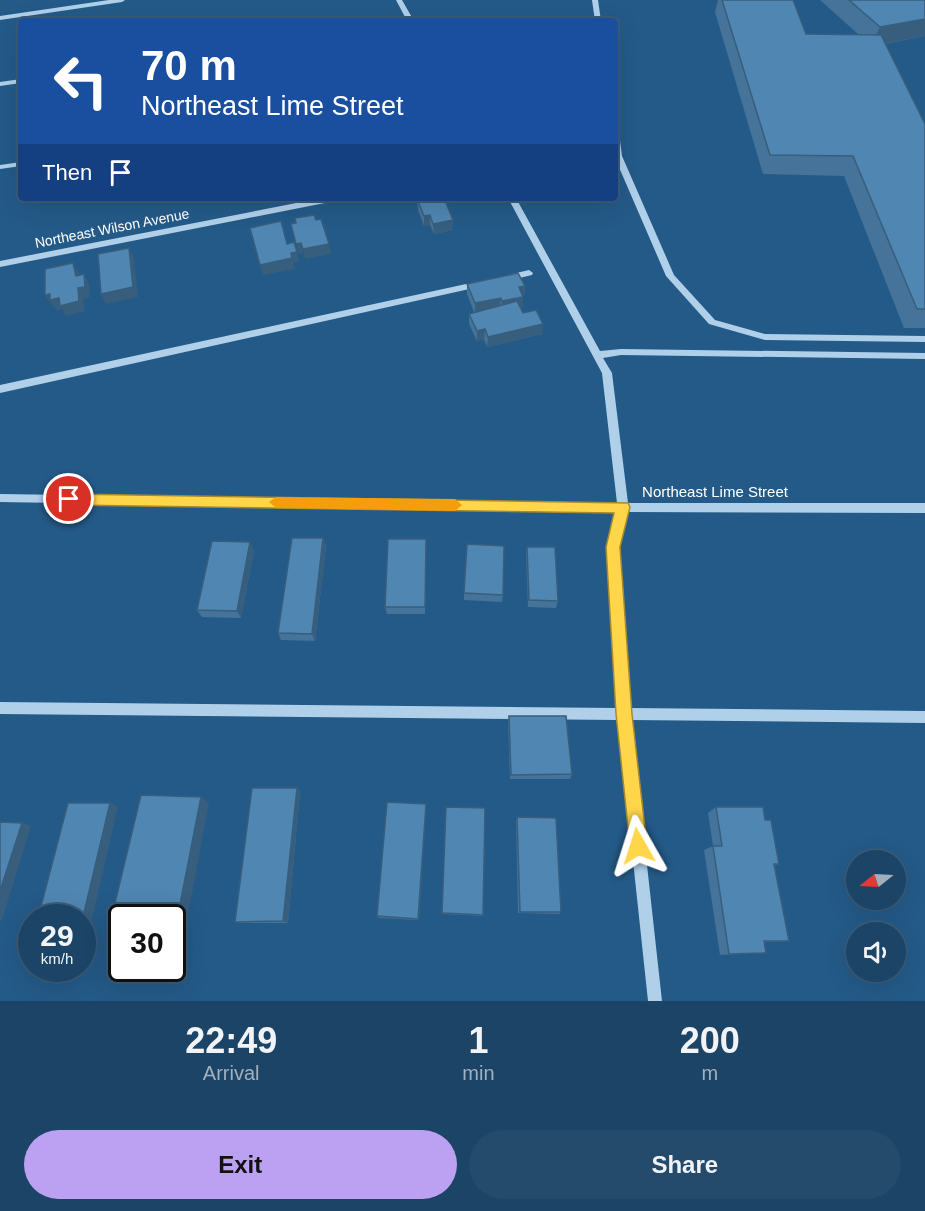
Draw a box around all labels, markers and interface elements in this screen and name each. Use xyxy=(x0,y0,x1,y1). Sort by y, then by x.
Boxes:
icon: left xyxy=(42,42,120,120)
text: 70 m xyxy=(141,42,237,89)
text: Northeast Lime Street xyxy=(141,91,404,121)
icon: arrive xyxy=(104,156,137,189)
text: Then xyxy=(42,160,92,185)
street label: Northeast Wilson Avenue xyxy=(33,205,191,251)
pin xyxy=(43,473,94,524)
icon: arrive xyxy=(52,482,85,515)
street label: Northeast Lime Street xyxy=(642,483,789,500)
position arrow xyxy=(606,814,670,878)
north arrow xyxy=(846,850,906,910)
map controls xyxy=(846,850,906,982)
speed limit sign: 30 xyxy=(108,904,186,982)
text: 29 xyxy=(40,919,74,952)
button: sound xyxy=(846,922,906,982)
text: km/h xyxy=(41,950,73,967)
text: 22:49 xyxy=(185,1020,277,1061)
text: 1 xyxy=(468,1020,488,1061)
text: 200 xyxy=(680,1020,740,1061)
text: Arrival xyxy=(203,1062,260,1084)
text: min xyxy=(462,1062,495,1084)
text: m xyxy=(701,1062,718,1084)
button: Exit xyxy=(24,1130,457,1199)
button: Share xyxy=(469,1130,901,1199)

